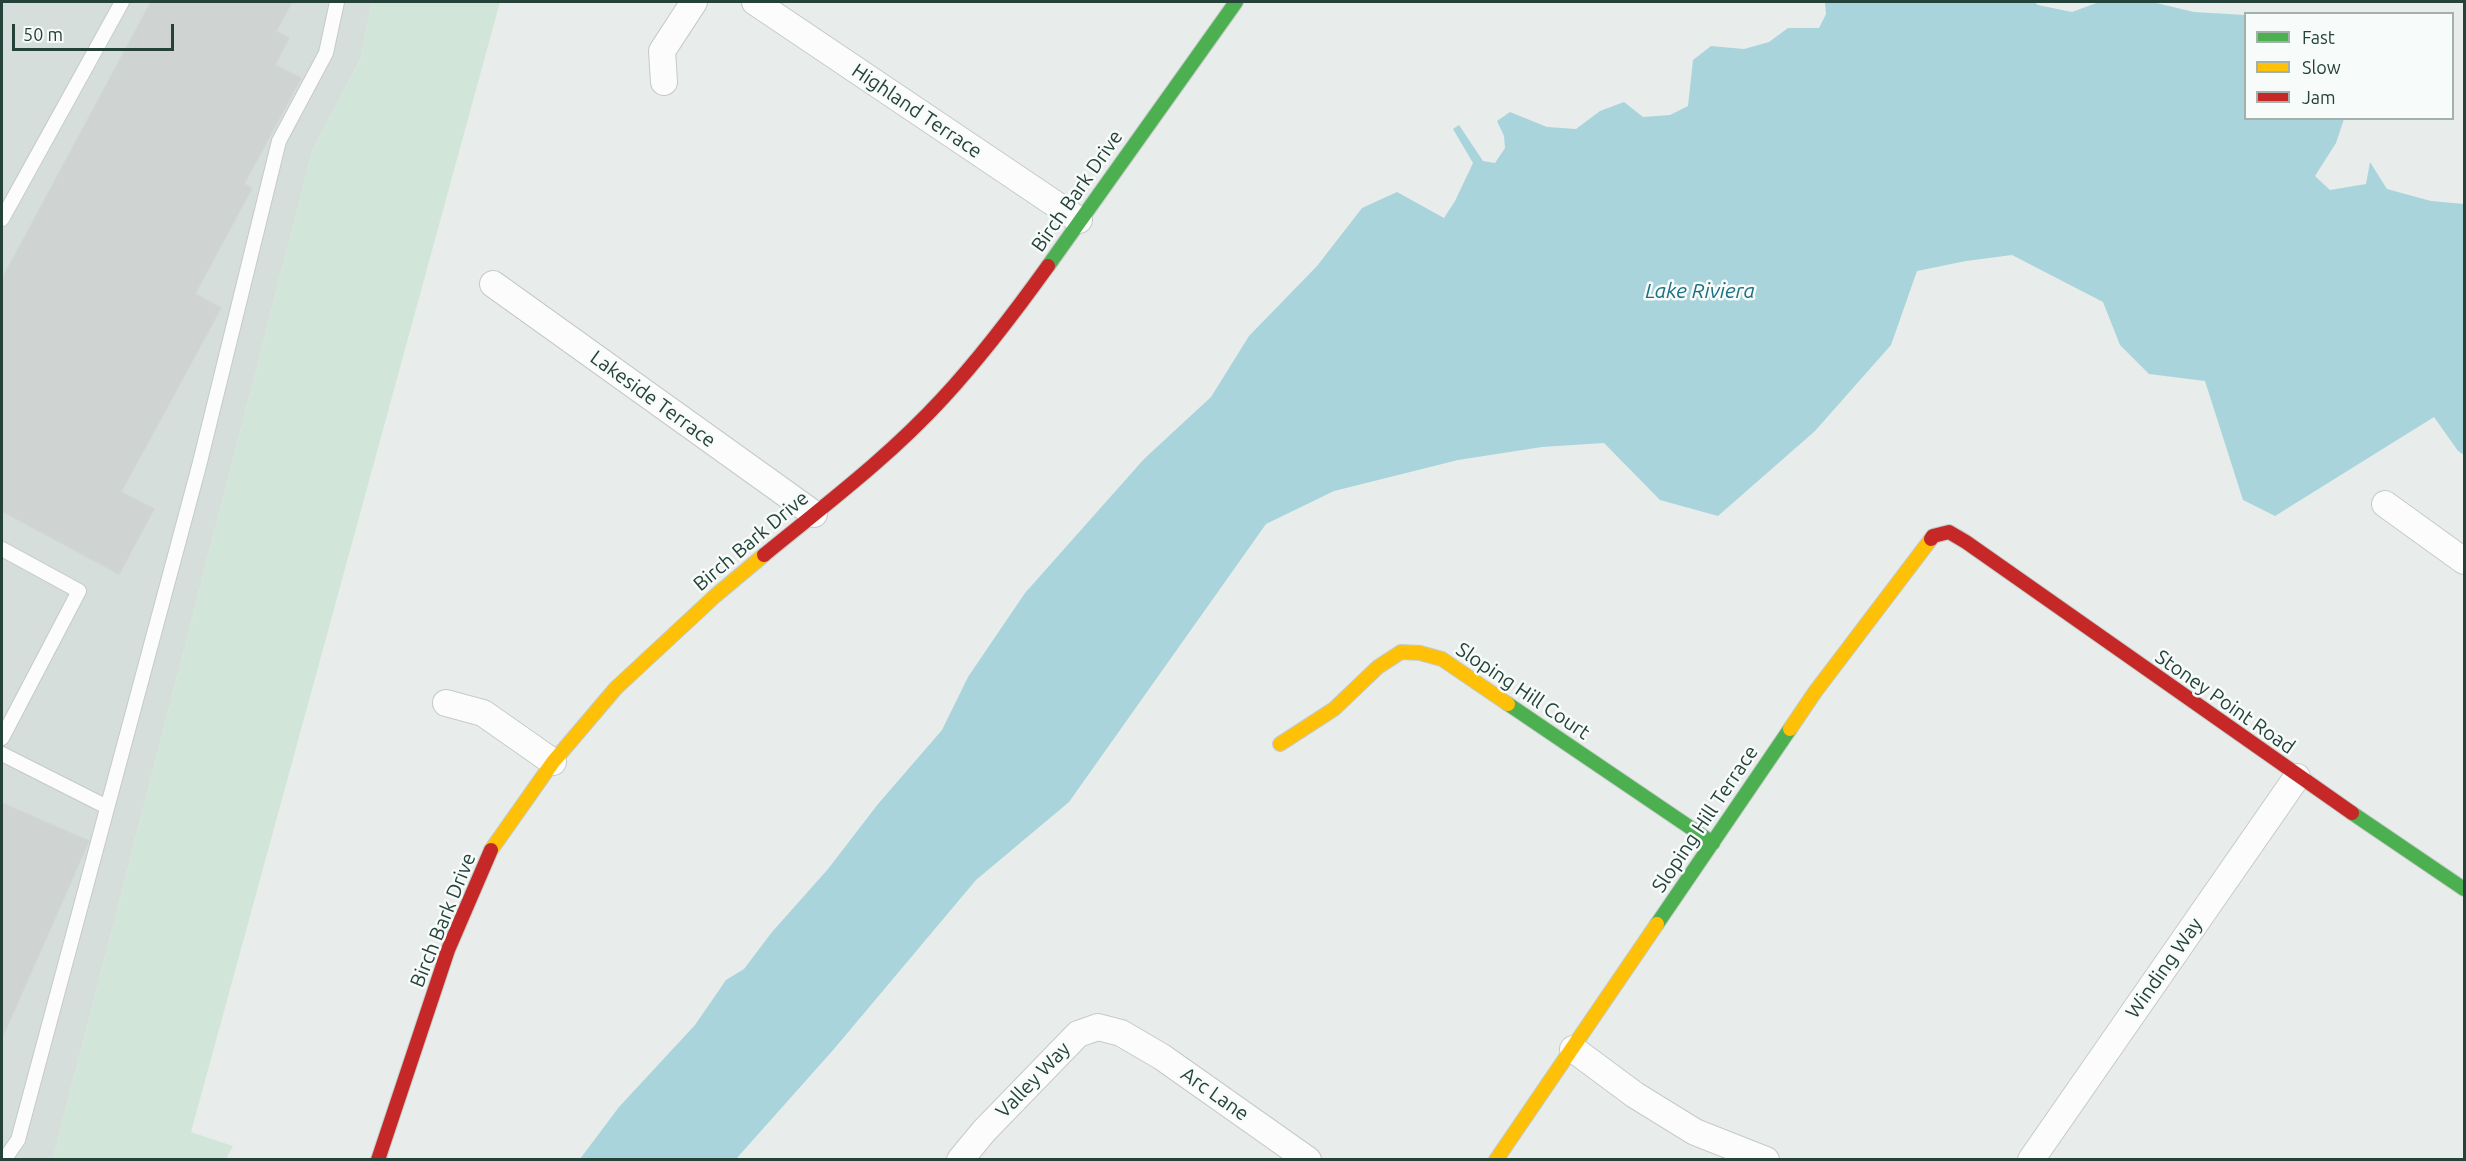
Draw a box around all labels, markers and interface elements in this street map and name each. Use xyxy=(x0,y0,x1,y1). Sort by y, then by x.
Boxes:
scale bar xyxy=(15,12,177,50)
legend xyxy=(2244,12,2454,120)
text: 50 m xyxy=(23,24,63,44)
text: Fast xyxy=(2302,27,2335,47)
text: Slow xyxy=(2302,57,2341,77)
street label: Highland Terrace xyxy=(847,59,987,163)
text: Jam xyxy=(2302,87,2336,107)
street label: Birch Bark Drive xyxy=(1026,126,1128,256)
water label: Lake Riviera xyxy=(1645,278,1755,304)
street label: Lakeside Terrace xyxy=(586,345,720,453)
street label: Birch Bark Drive xyxy=(689,486,813,596)
street label: Sloping Hill Court xyxy=(1452,637,1594,745)
street label: Stoney Point Road xyxy=(2151,645,2299,759)
street label: Sloping Hill Terrace xyxy=(1647,741,1763,897)
street label: Birch Bark Drive xyxy=(405,849,481,991)
street label: Winding Way xyxy=(2121,913,2207,1023)
street label: Valley Way xyxy=(991,1037,1075,1123)
street label: Arc Lane xyxy=(1176,1062,1254,1126)

